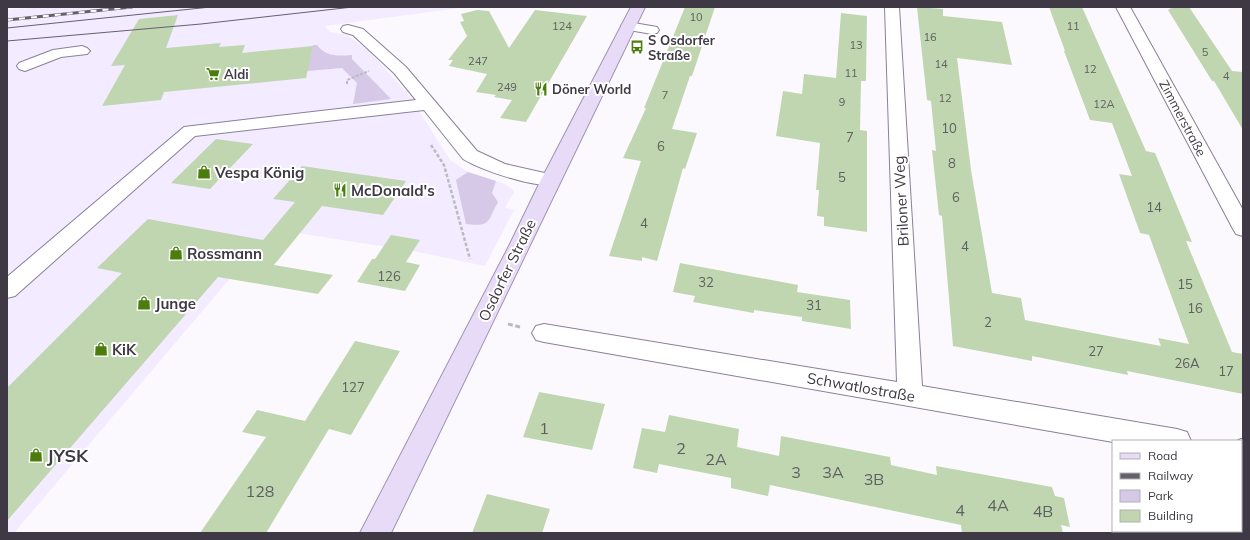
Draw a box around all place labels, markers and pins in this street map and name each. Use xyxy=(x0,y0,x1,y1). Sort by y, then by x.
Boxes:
place label: S Osdorfer Straße xyxy=(648,32,716,63)
bus stop icon: S Osdorfer Straße xyxy=(629,39,645,55)
supermarket icon: Aldi xyxy=(205,66,221,82)
place label: Aldi xyxy=(224,66,249,82)
restaurant icon: Döner World xyxy=(533,81,549,97)
place label: Döner World xyxy=(552,81,631,97)
place label: Vespa König xyxy=(214,163,304,182)
shop icon: Vespa König xyxy=(196,164,212,180)
place label: McDonald's xyxy=(351,181,435,200)
restaurant icon: McDonald's xyxy=(332,182,348,198)
place label: Rossmann xyxy=(187,244,262,263)
shop icon: Rossmann xyxy=(168,245,184,261)
place label: Junge xyxy=(155,294,196,313)
shop icon: Junge xyxy=(136,295,152,311)
place label: KiK xyxy=(112,340,137,359)
shop icon: KiK xyxy=(93,341,109,357)
place label: JYSK xyxy=(47,444,89,467)
shop icon: JYSK xyxy=(28,447,44,463)

